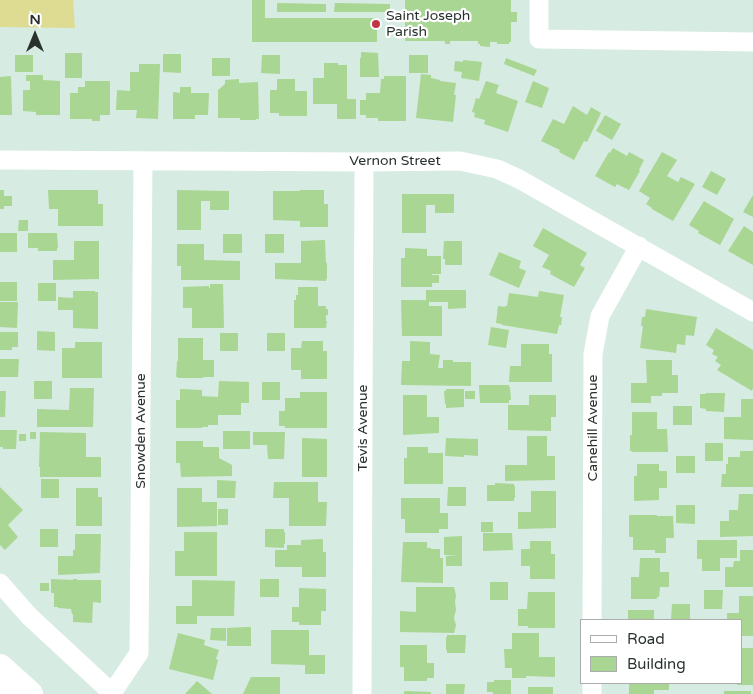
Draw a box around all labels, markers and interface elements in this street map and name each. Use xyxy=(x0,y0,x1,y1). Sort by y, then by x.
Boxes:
place label: Saint Joseph Parish xyxy=(386,8,470,40)
north arrow xyxy=(10,10,60,60)
text: N xyxy=(29,11,41,28)
marker: Saint Joseph Parish xyxy=(370,18,382,30)
street label: Vernon Street xyxy=(349,153,441,169)
street label: Snowden Avenue xyxy=(133,373,149,489)
street label: Canehill Avenue xyxy=(585,375,601,481)
street label: Tevis Avenue xyxy=(355,385,371,471)
legend xyxy=(580,619,743,684)
text: Road xyxy=(627,630,665,648)
text: Building xyxy=(627,655,686,673)

